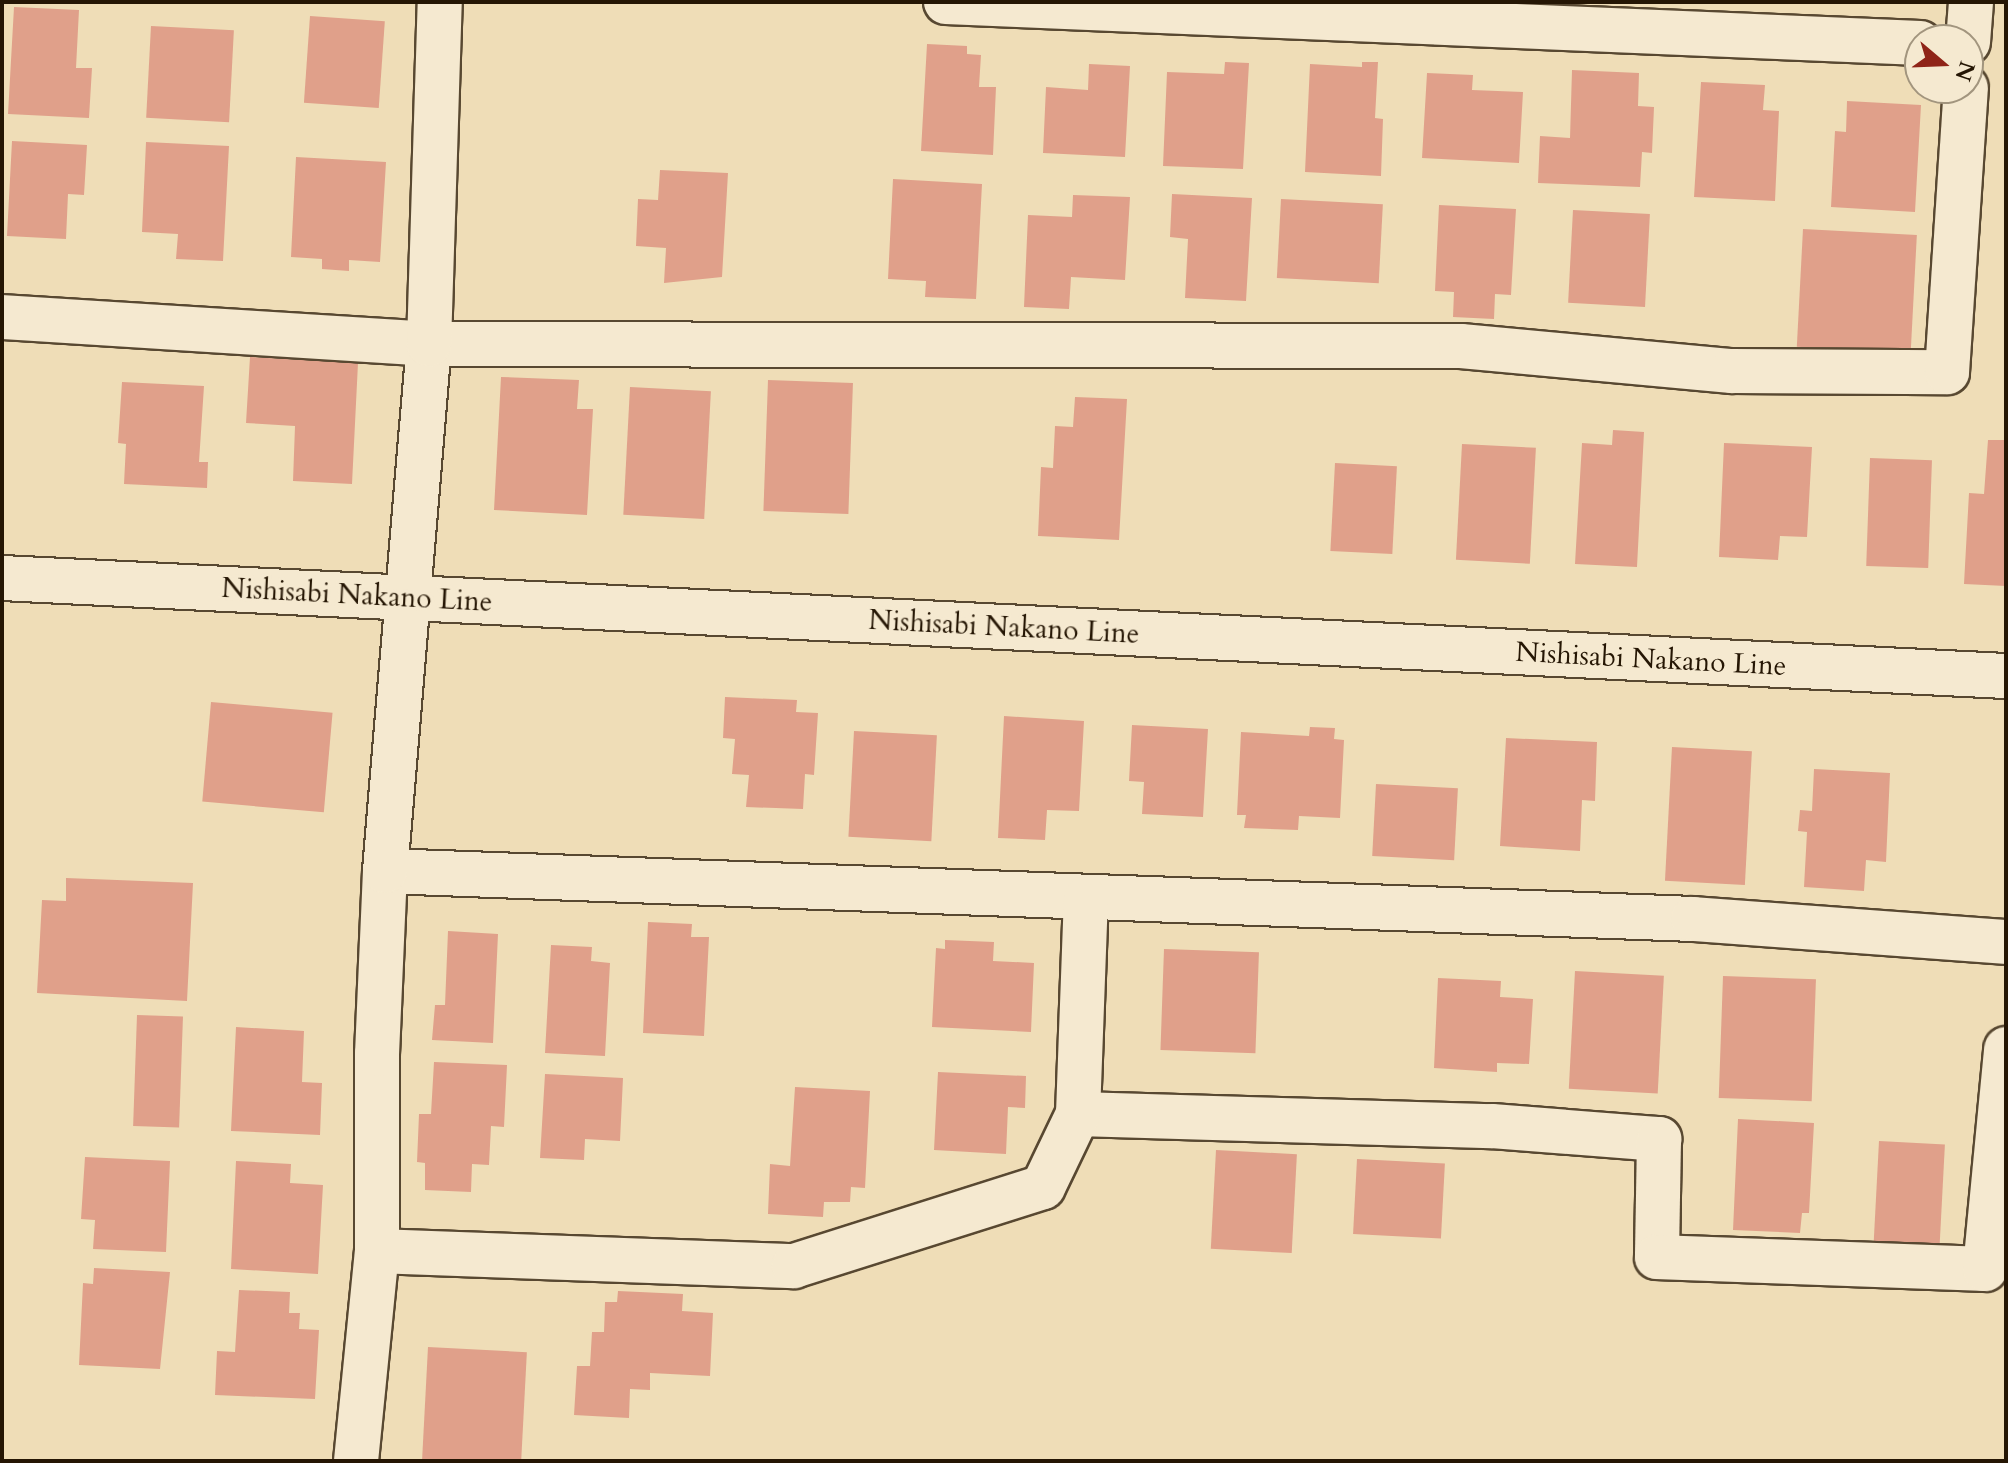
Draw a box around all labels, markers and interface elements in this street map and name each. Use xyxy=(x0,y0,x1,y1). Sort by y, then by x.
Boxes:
north arrow xyxy=(1904,24,1984,104)
text: N xyxy=(1948,57,1982,85)
street label: Nishisabi Nakano Line xyxy=(221,571,493,619)
street label: Nishisabi Nakano Line xyxy=(868,603,1140,651)
street label: Nishisabi Nakano Line xyxy=(1515,635,1787,683)

